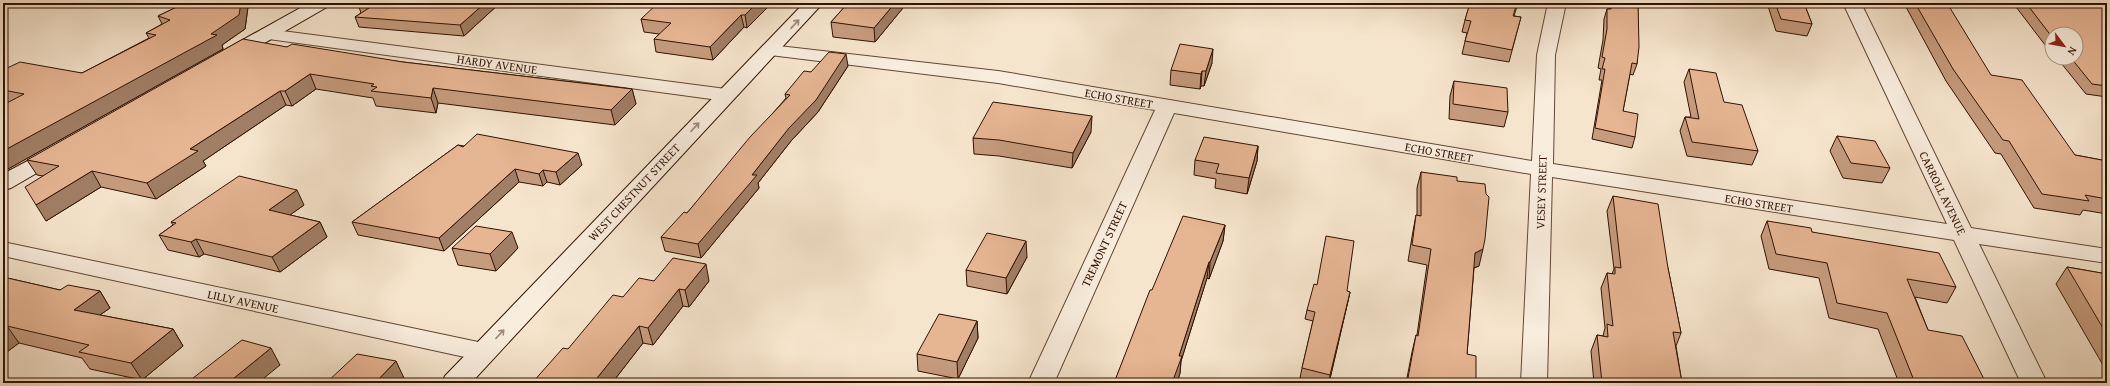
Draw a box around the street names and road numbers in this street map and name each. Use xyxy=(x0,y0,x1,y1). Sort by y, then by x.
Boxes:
street label: HARDY AVENUE xyxy=(456,50,538,78)
street label: ECHO STREET xyxy=(1084,84,1155,112)
street label: ECHO STREET xyxy=(1404,138,1475,166)
street label: WEST CHESTNUT STREET xyxy=(584,139,684,245)
street label: CARROLL AVENUE xyxy=(1915,148,1971,238)
street label: VESEY STREET xyxy=(1531,154,1551,229)
street label: ECHO STREET xyxy=(1724,189,1795,217)
street label: TREMONT STREET xyxy=(1077,198,1131,289)
street label: LILLY AVENUE xyxy=(206,285,280,317)

